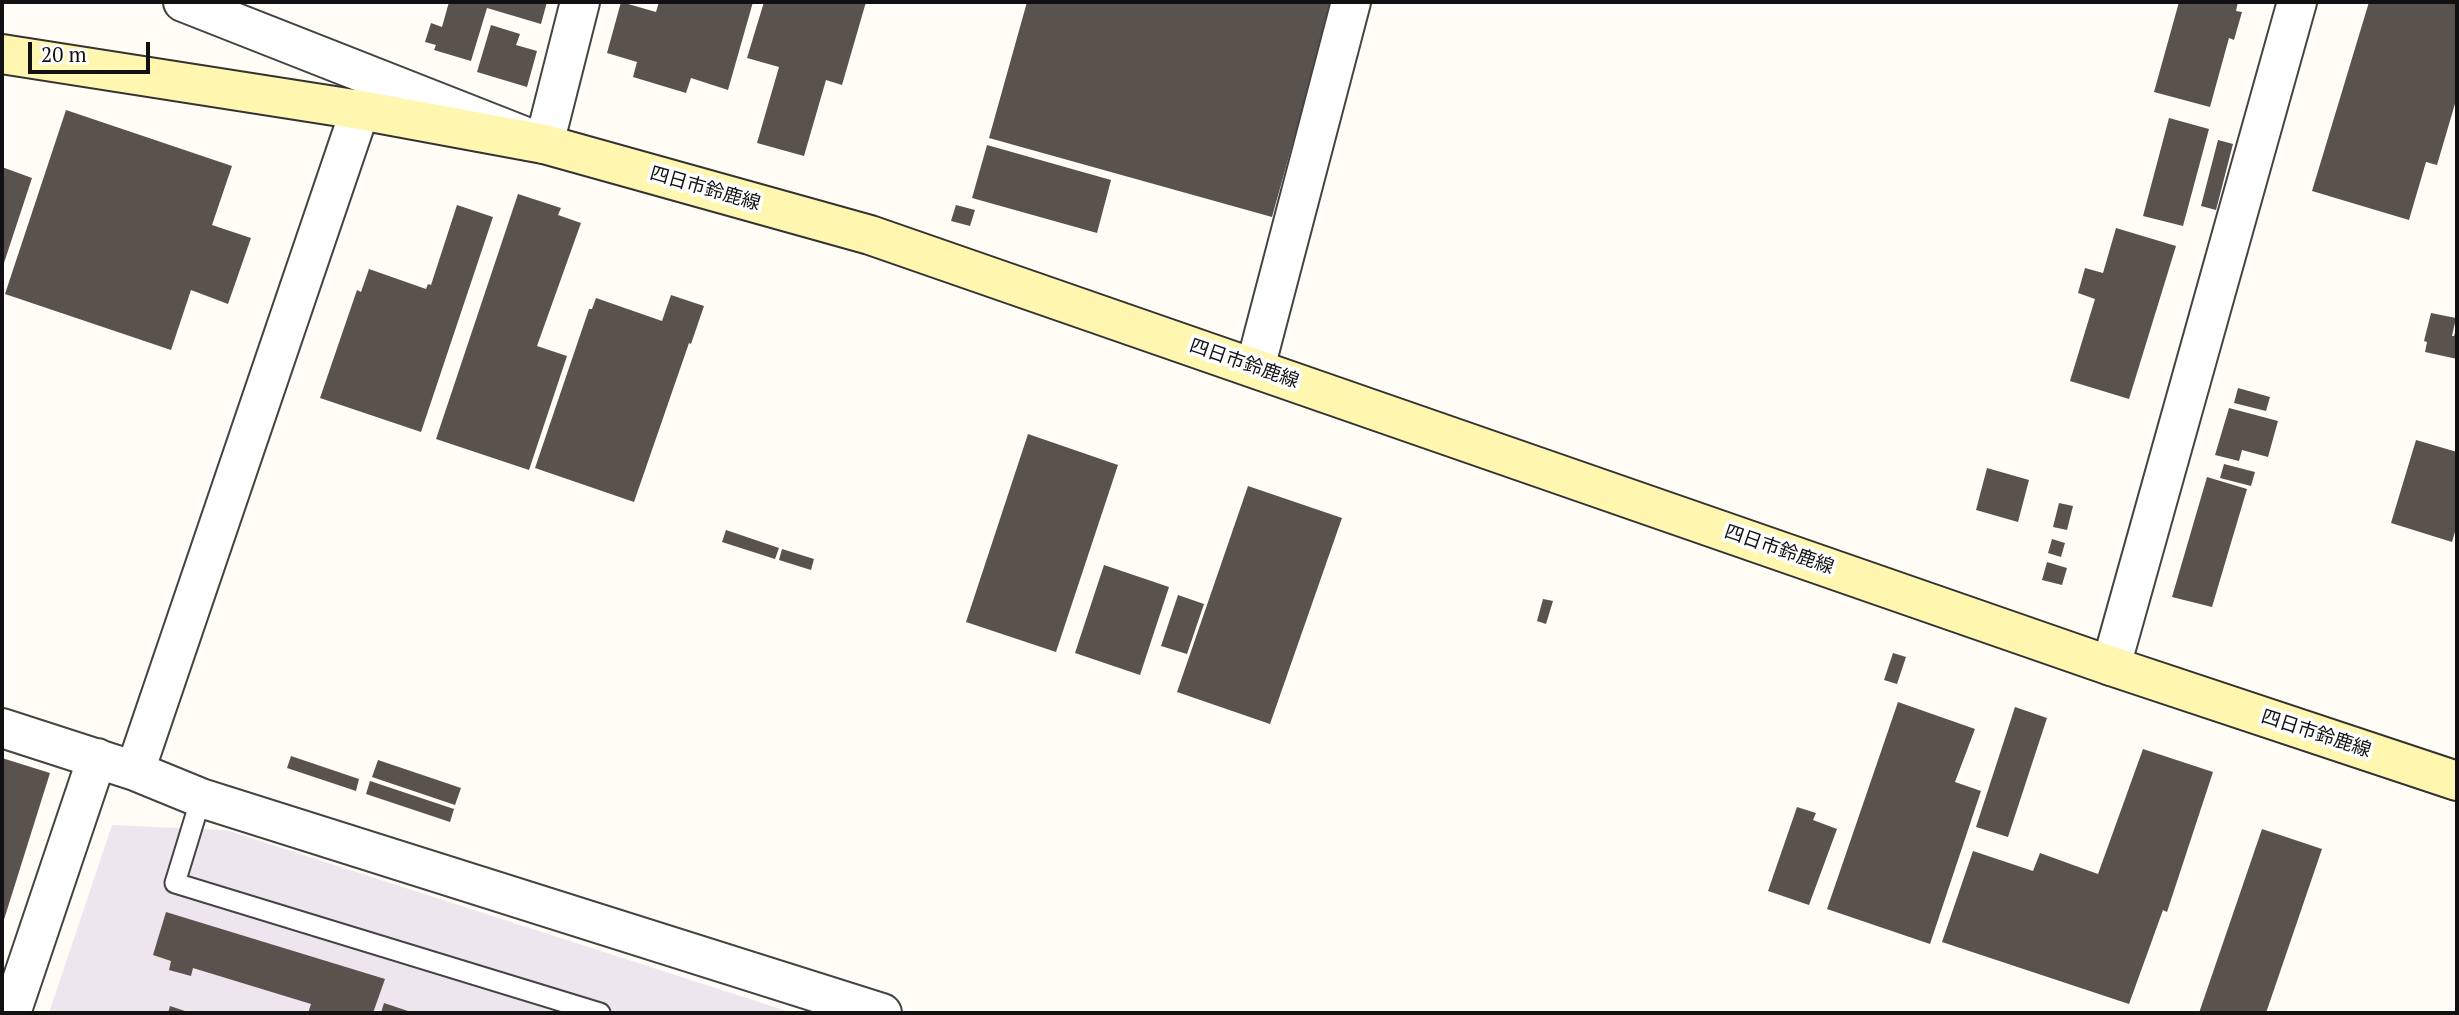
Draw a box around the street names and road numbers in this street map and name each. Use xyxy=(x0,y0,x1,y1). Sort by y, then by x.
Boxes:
street label: 四日市鈴鹿線 xyxy=(647,162,763,216)
street label: 四日市鈴鹿線 xyxy=(1186,335,1302,393)
street label: 四日市鈴鹿線 xyxy=(1721,521,1837,579)
street label: 四日市鈴鹿線 xyxy=(2258,706,2374,762)

